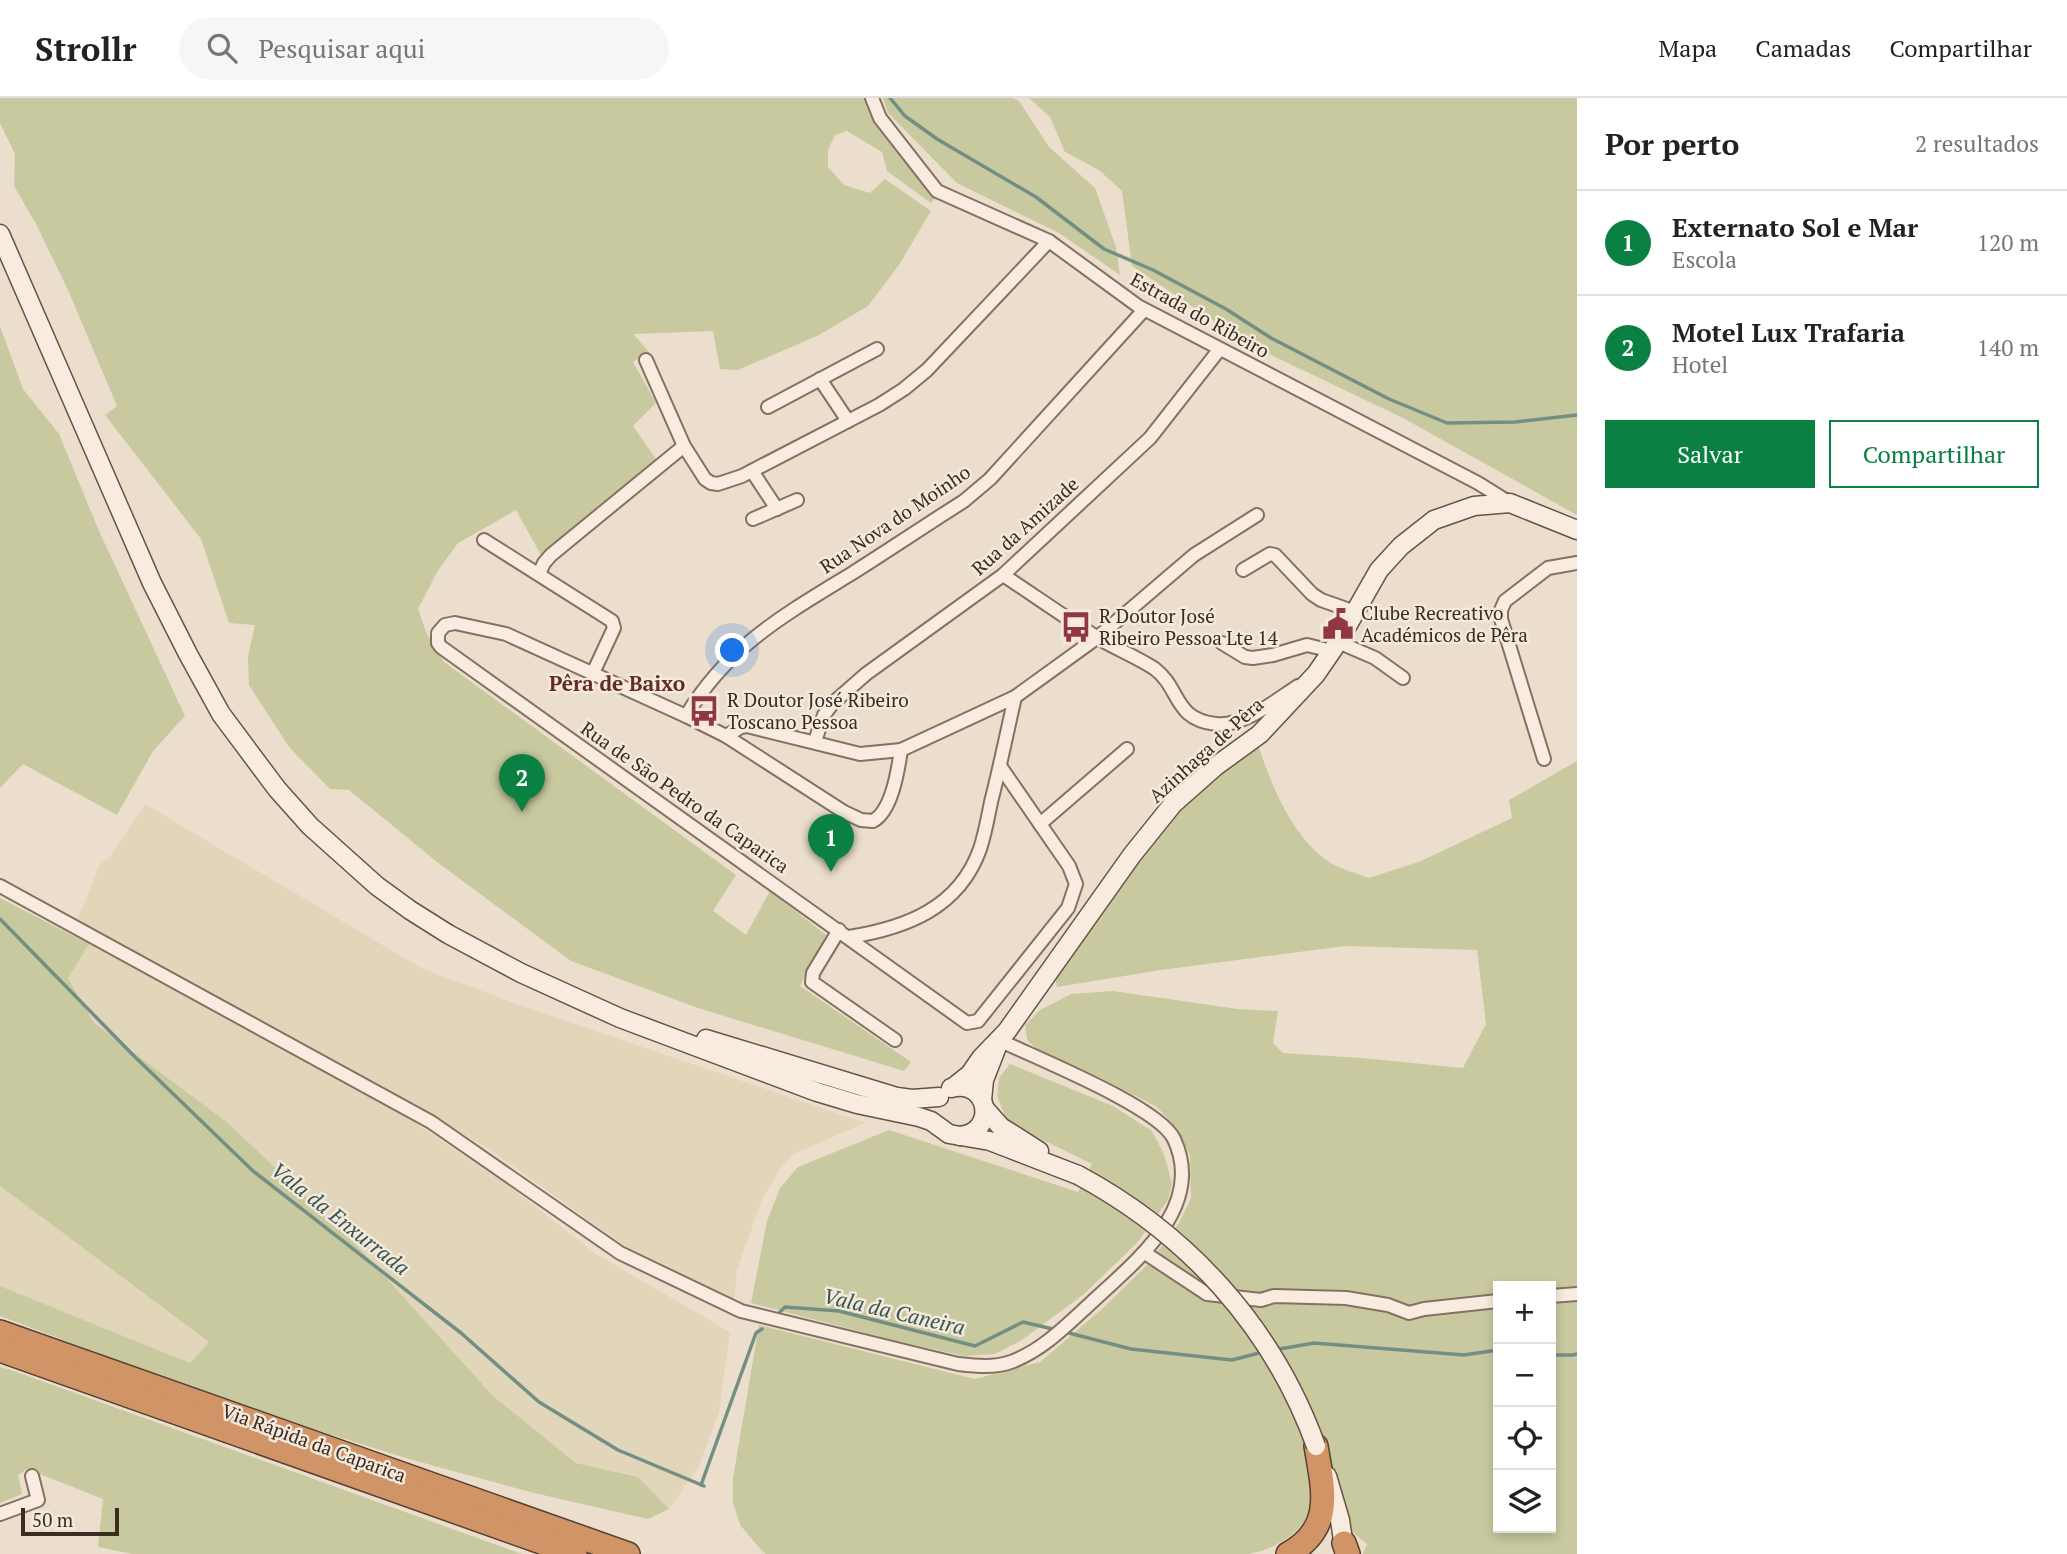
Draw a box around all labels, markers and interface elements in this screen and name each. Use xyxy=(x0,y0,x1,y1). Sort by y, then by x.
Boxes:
search box xyxy=(179,17,669,80)
text: Strollr xyxy=(35,27,137,70)
icon: search xyxy=(203,29,241,67)
text: Pesquisar aqui xyxy=(259,31,425,65)
text: Mapa xyxy=(1659,32,1717,64)
text: Camadas xyxy=(1755,32,1851,64)
text: Compartilhar xyxy=(1889,32,2032,64)
text: Por perto xyxy=(1605,124,1739,164)
text: 2 resultados xyxy=(1915,128,2039,159)
text: Externato Sol e Mar xyxy=(1672,210,1918,244)
text: 1 xyxy=(1622,227,1635,258)
text: 120 m xyxy=(1977,227,2039,258)
text: Escola xyxy=(1672,244,1737,275)
street label: Estrada do Ribeiro xyxy=(1126,266,1274,363)
text: Motel Lux Trafaria xyxy=(1672,315,1905,349)
text: 2 xyxy=(1622,332,1635,363)
text: 140 m xyxy=(1977,332,2039,363)
text: Hotel xyxy=(1672,349,1728,380)
button: Salvar xyxy=(1605,420,1815,488)
button: Compartilhar xyxy=(1829,420,2039,488)
street label: Rua Nova do Moinho xyxy=(815,459,975,578)
street label: Rua da Amizade xyxy=(966,471,1083,580)
place label: Clube Recreativo Académicos de Pêra xyxy=(1361,600,1528,647)
place label: R Doutor José Ribeiro Pessoa Lte 14 xyxy=(1099,603,1279,650)
public building icon: Clube Recreativo Académicos de Pêra xyxy=(1321,607,1355,641)
bus stop icon: R Doutor José Ribeiro Pessoa Lte 14 xyxy=(1059,610,1093,644)
your location xyxy=(715,633,749,667)
district label: Pêra de Baixo xyxy=(549,669,685,697)
place label: R Doutor José Ribeiro Toscano Pessoa xyxy=(727,687,909,734)
street label: Azinhaga de Pêra xyxy=(1143,691,1269,808)
bus stop icon: R Doutor José Ribeiro Toscano Pessoa xyxy=(687,694,721,728)
street label: Rua de São Pedro da Caparica xyxy=(576,715,795,878)
pin: 2 xyxy=(499,754,545,812)
pin: 1 xyxy=(808,814,854,872)
water label: Vala da Enxurrada xyxy=(266,1155,416,1281)
water label: Vala da Caneira xyxy=(821,1281,968,1341)
map controls xyxy=(1493,1281,1556,1533)
button: + xyxy=(1493,1281,1556,1344)
button: − xyxy=(1493,1344,1556,1407)
street label: Via Rápida da Caparica xyxy=(219,1398,410,1488)
button: locate xyxy=(1493,1407,1556,1470)
button: layers xyxy=(1493,1470,1556,1533)
scale bar xyxy=(21,1505,119,1537)
text: 50 m xyxy=(32,1507,73,1532)

